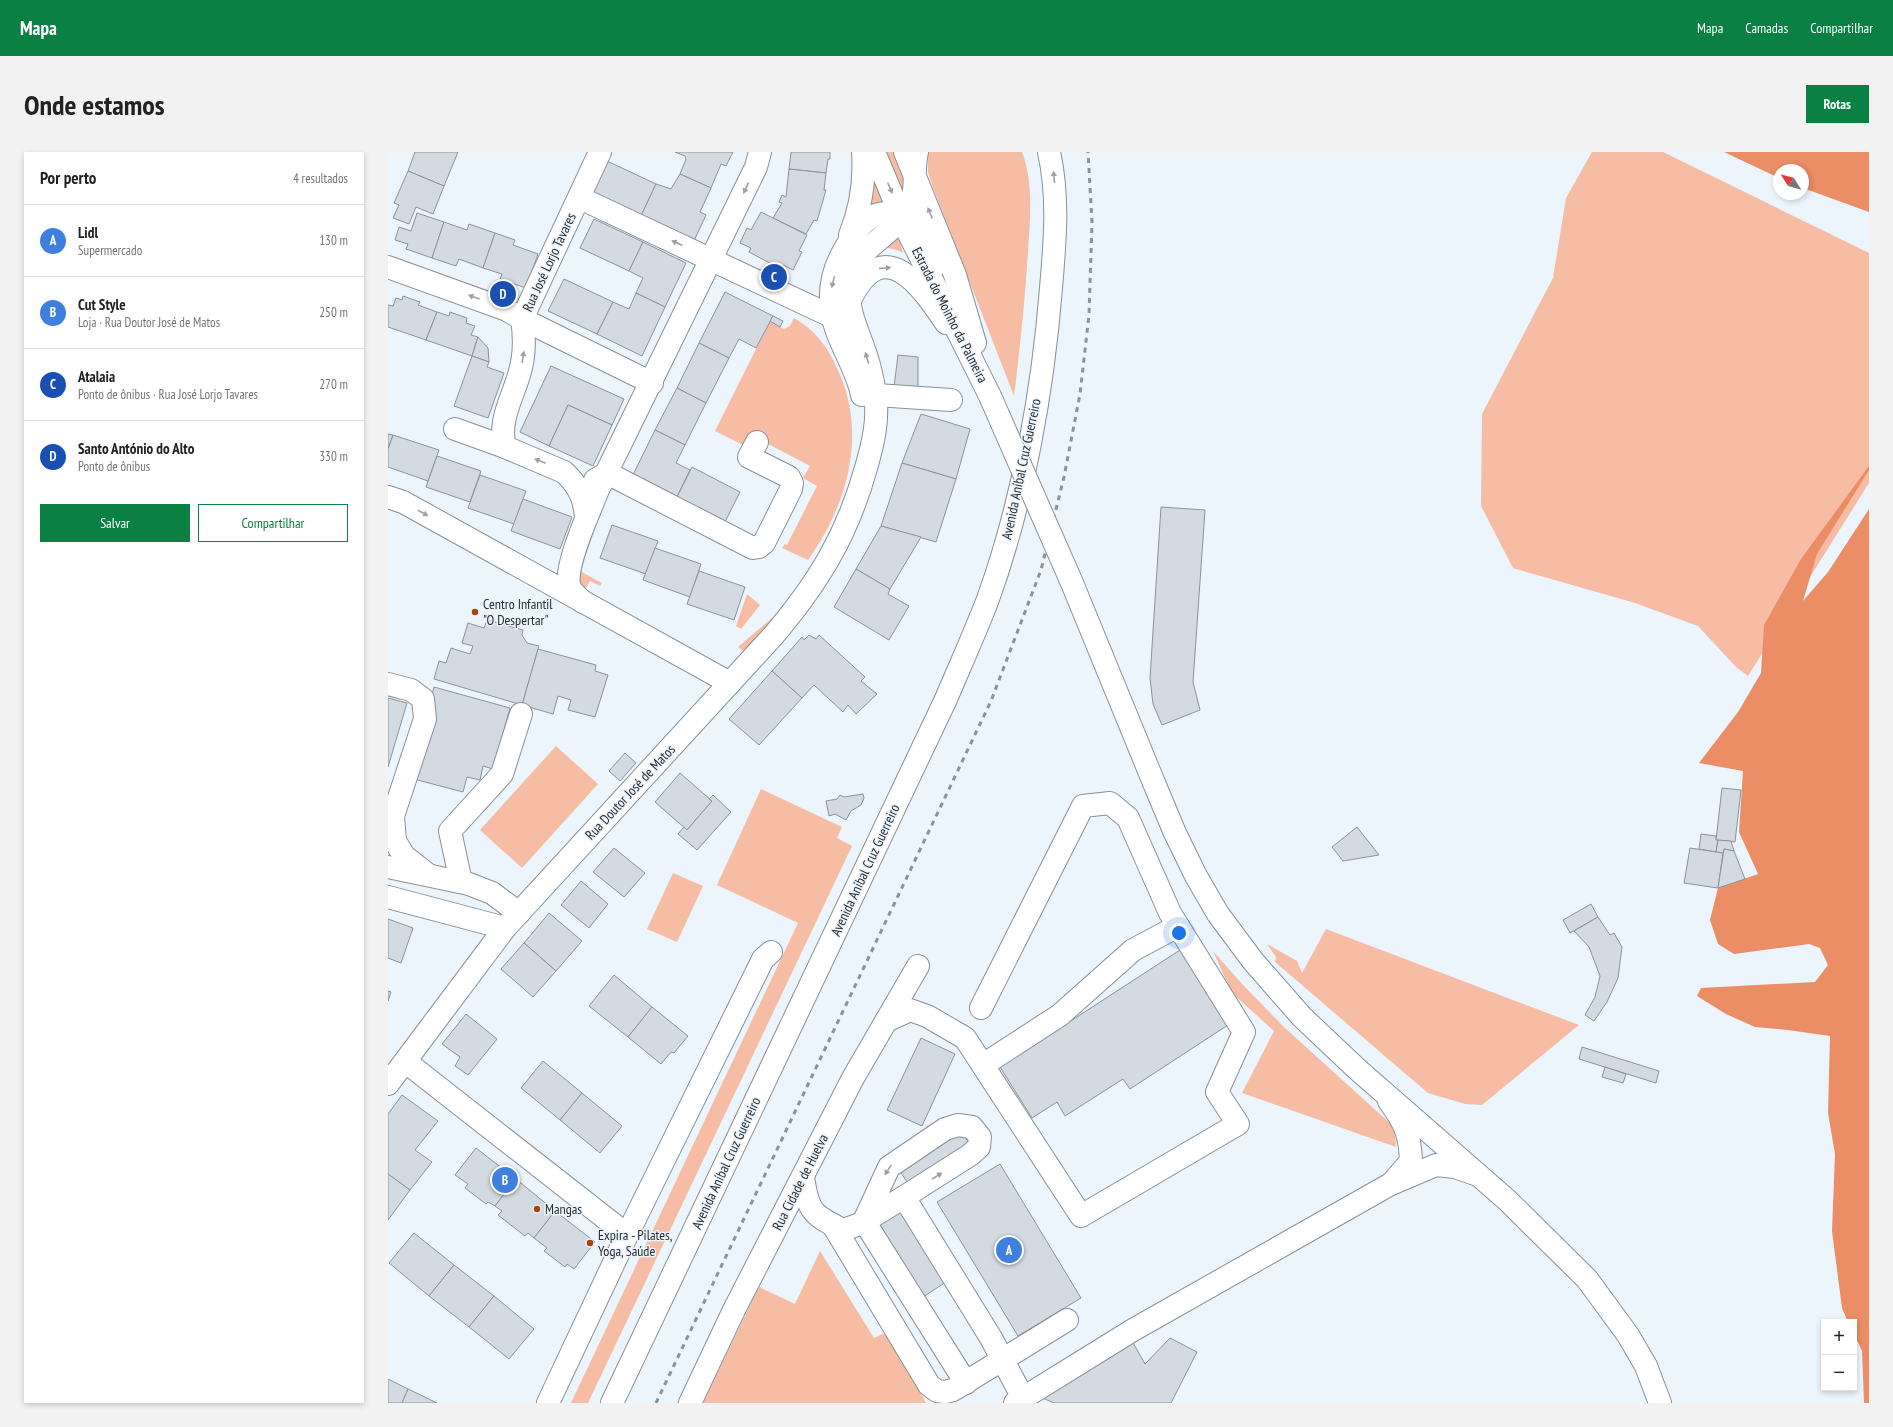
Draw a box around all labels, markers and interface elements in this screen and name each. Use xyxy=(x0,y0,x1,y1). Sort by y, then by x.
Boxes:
text: Mapa xyxy=(20,16,57,40)
text: Mapa xyxy=(1697,19,1723,37)
text: Camadas xyxy=(1745,19,1788,37)
text: Compartilhar xyxy=(1810,19,1873,37)
button: Rotas xyxy=(1806,85,1869,123)
text: Onde estamos xyxy=(24,86,165,123)
north arrow xyxy=(1773,164,1809,200)
text: Por perto xyxy=(40,167,96,189)
text: 4 resultados xyxy=(293,170,348,187)
one-way arrow xyxy=(1050,171,1057,183)
one-way arrow xyxy=(743,182,749,194)
one-way arrow xyxy=(887,182,893,193)
one-way arrow xyxy=(926,206,932,218)
street label: Rua José Lorjo Tavares xyxy=(518,209,580,314)
text: Lidl xyxy=(78,223,98,242)
text: A xyxy=(50,232,56,249)
text: 130 m xyxy=(319,232,348,249)
one-way arrow xyxy=(671,240,682,246)
text: Supermercado xyxy=(78,242,142,259)
street label: Estrada do Moinho da Palmeira xyxy=(908,244,992,386)
pin: C xyxy=(761,262,787,292)
one-way arrow xyxy=(879,264,891,271)
one-way arrow xyxy=(830,276,836,288)
pin: D xyxy=(490,279,516,309)
one-way arrow xyxy=(468,294,480,300)
text: Cut Style xyxy=(78,295,126,314)
text: B xyxy=(50,304,56,321)
text: 250 m xyxy=(319,304,348,321)
text: Loja · Rua Doutor José de Matos xyxy=(78,314,220,331)
one-way arrow xyxy=(520,351,526,363)
one-way arrow xyxy=(864,352,870,364)
text: Atalaia xyxy=(78,367,115,386)
text: C xyxy=(50,376,56,393)
text: 270 m xyxy=(319,376,348,393)
text: Ponto de ônibus · Rua José Lorjo Tavares xyxy=(78,386,258,403)
street label: Avenida Aníbal Cruz Guerreiro xyxy=(997,397,1045,541)
text: Santo António do Alto xyxy=(78,439,194,458)
text: D xyxy=(50,448,56,465)
text: 330 m xyxy=(319,448,348,465)
text: Ponto de ônibus xyxy=(78,458,150,475)
one-way arrow xyxy=(533,458,545,464)
button: Salvar xyxy=(40,504,190,542)
button: Compartilhar xyxy=(198,504,348,542)
one-way arrow xyxy=(417,510,429,516)
place label: Centro Infantil "O Despertar" xyxy=(483,595,553,629)
marker: Centro Infantil "O Despertar" xyxy=(470,607,480,617)
street label: Rua Doutor José de Matos xyxy=(581,740,679,844)
street label: Avenida Aníbal Cruz Guerreiro xyxy=(827,801,903,939)
your location xyxy=(1169,923,1189,943)
street label: Avenida Aníbal Cruz Guerreiro xyxy=(688,1094,764,1232)
street label: Rua Cidade de Huelva xyxy=(768,1131,832,1233)
one-way arrow xyxy=(885,1164,892,1176)
pin: B xyxy=(492,1165,518,1195)
one-way arrow xyxy=(932,1172,942,1180)
place label: Mangas xyxy=(545,1200,582,1218)
marker: Mangas xyxy=(532,1204,542,1214)
place label: Expira - Pilates, Yoga, Saúde xyxy=(598,1226,673,1260)
pin: A xyxy=(996,1235,1022,1265)
marker: Expira - Pilates, Yoga, Saúde xyxy=(585,1238,595,1248)
map controls xyxy=(1821,1319,1857,1391)
button: + xyxy=(1821,1319,1857,1355)
button: − xyxy=(1821,1355,1857,1391)

